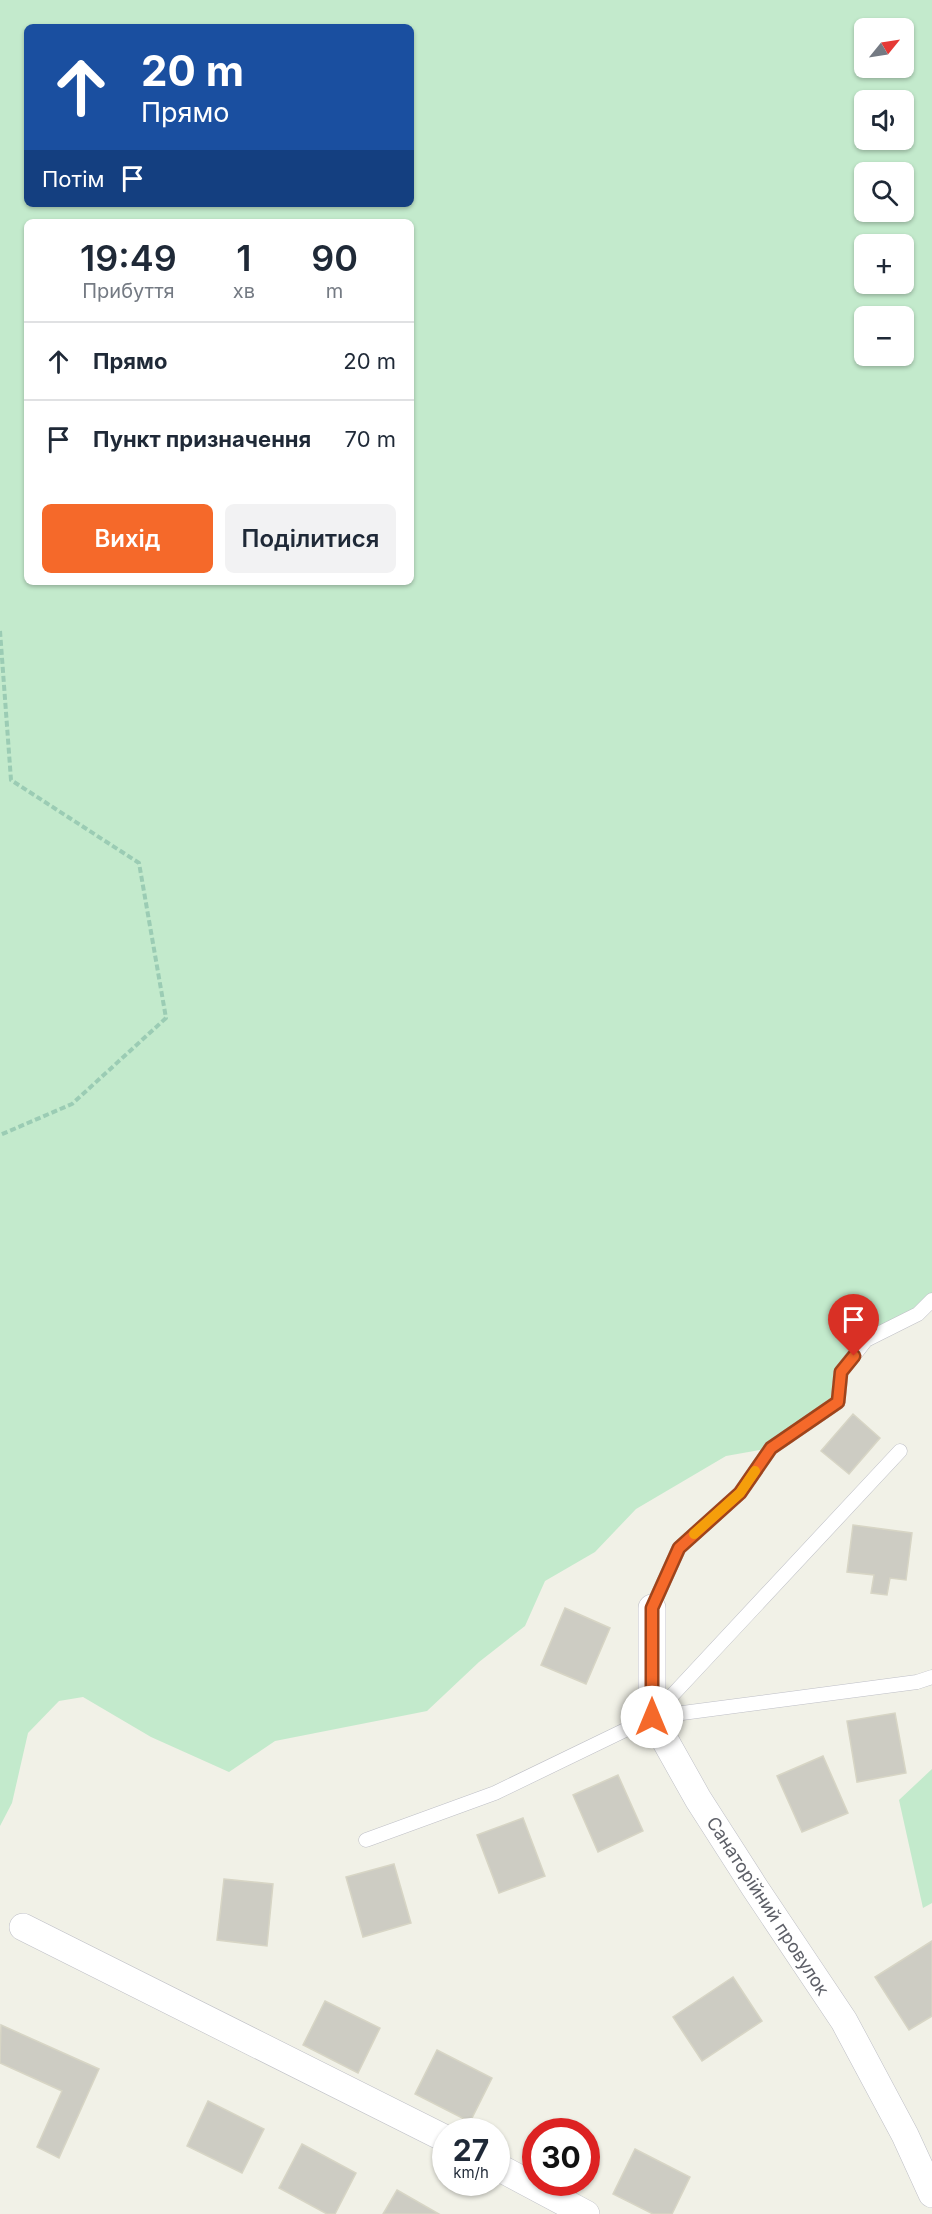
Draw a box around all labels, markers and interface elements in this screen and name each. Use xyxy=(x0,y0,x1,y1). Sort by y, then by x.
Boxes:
north arrow xyxy=(854,18,914,78)
map controls xyxy=(854,18,914,366)
text: 20 m xyxy=(141,45,244,96)
icon: ahead xyxy=(42,48,120,126)
button: sound xyxy=(854,90,914,150)
text: Прямо xyxy=(141,96,230,129)
icon: arrive xyxy=(116,162,149,195)
button: search xyxy=(854,162,914,222)
text: Потім xyxy=(42,166,104,192)
button: + xyxy=(854,234,914,294)
text: 19:49 xyxy=(80,236,177,280)
text: 1 xyxy=(236,236,252,280)
text: 90 xyxy=(311,236,358,280)
text: Прибуття xyxy=(82,279,175,303)
text: хв xyxy=(233,279,255,303)
text: m xyxy=(326,279,343,303)
button: − xyxy=(854,306,914,366)
icon: ahead xyxy=(42,345,75,378)
text: Прямо xyxy=(93,348,167,374)
text: 20 m xyxy=(343,348,396,374)
icon: arrive xyxy=(42,423,75,456)
text: Пункт призначення xyxy=(93,426,311,452)
text: 70 m xyxy=(345,426,396,452)
button: Вихід xyxy=(42,504,213,573)
button: Поділитися xyxy=(225,504,396,573)
pin xyxy=(828,1294,879,1356)
icon: arrive xyxy=(837,1303,870,1336)
position arrow xyxy=(620,1685,684,1749)
street label: Санаторійний провулок xyxy=(702,1813,834,1999)
speed limit sign: 30 xyxy=(522,2118,600,2196)
text: 27 xyxy=(453,2132,489,2168)
text: km/h xyxy=(453,2163,489,2182)

